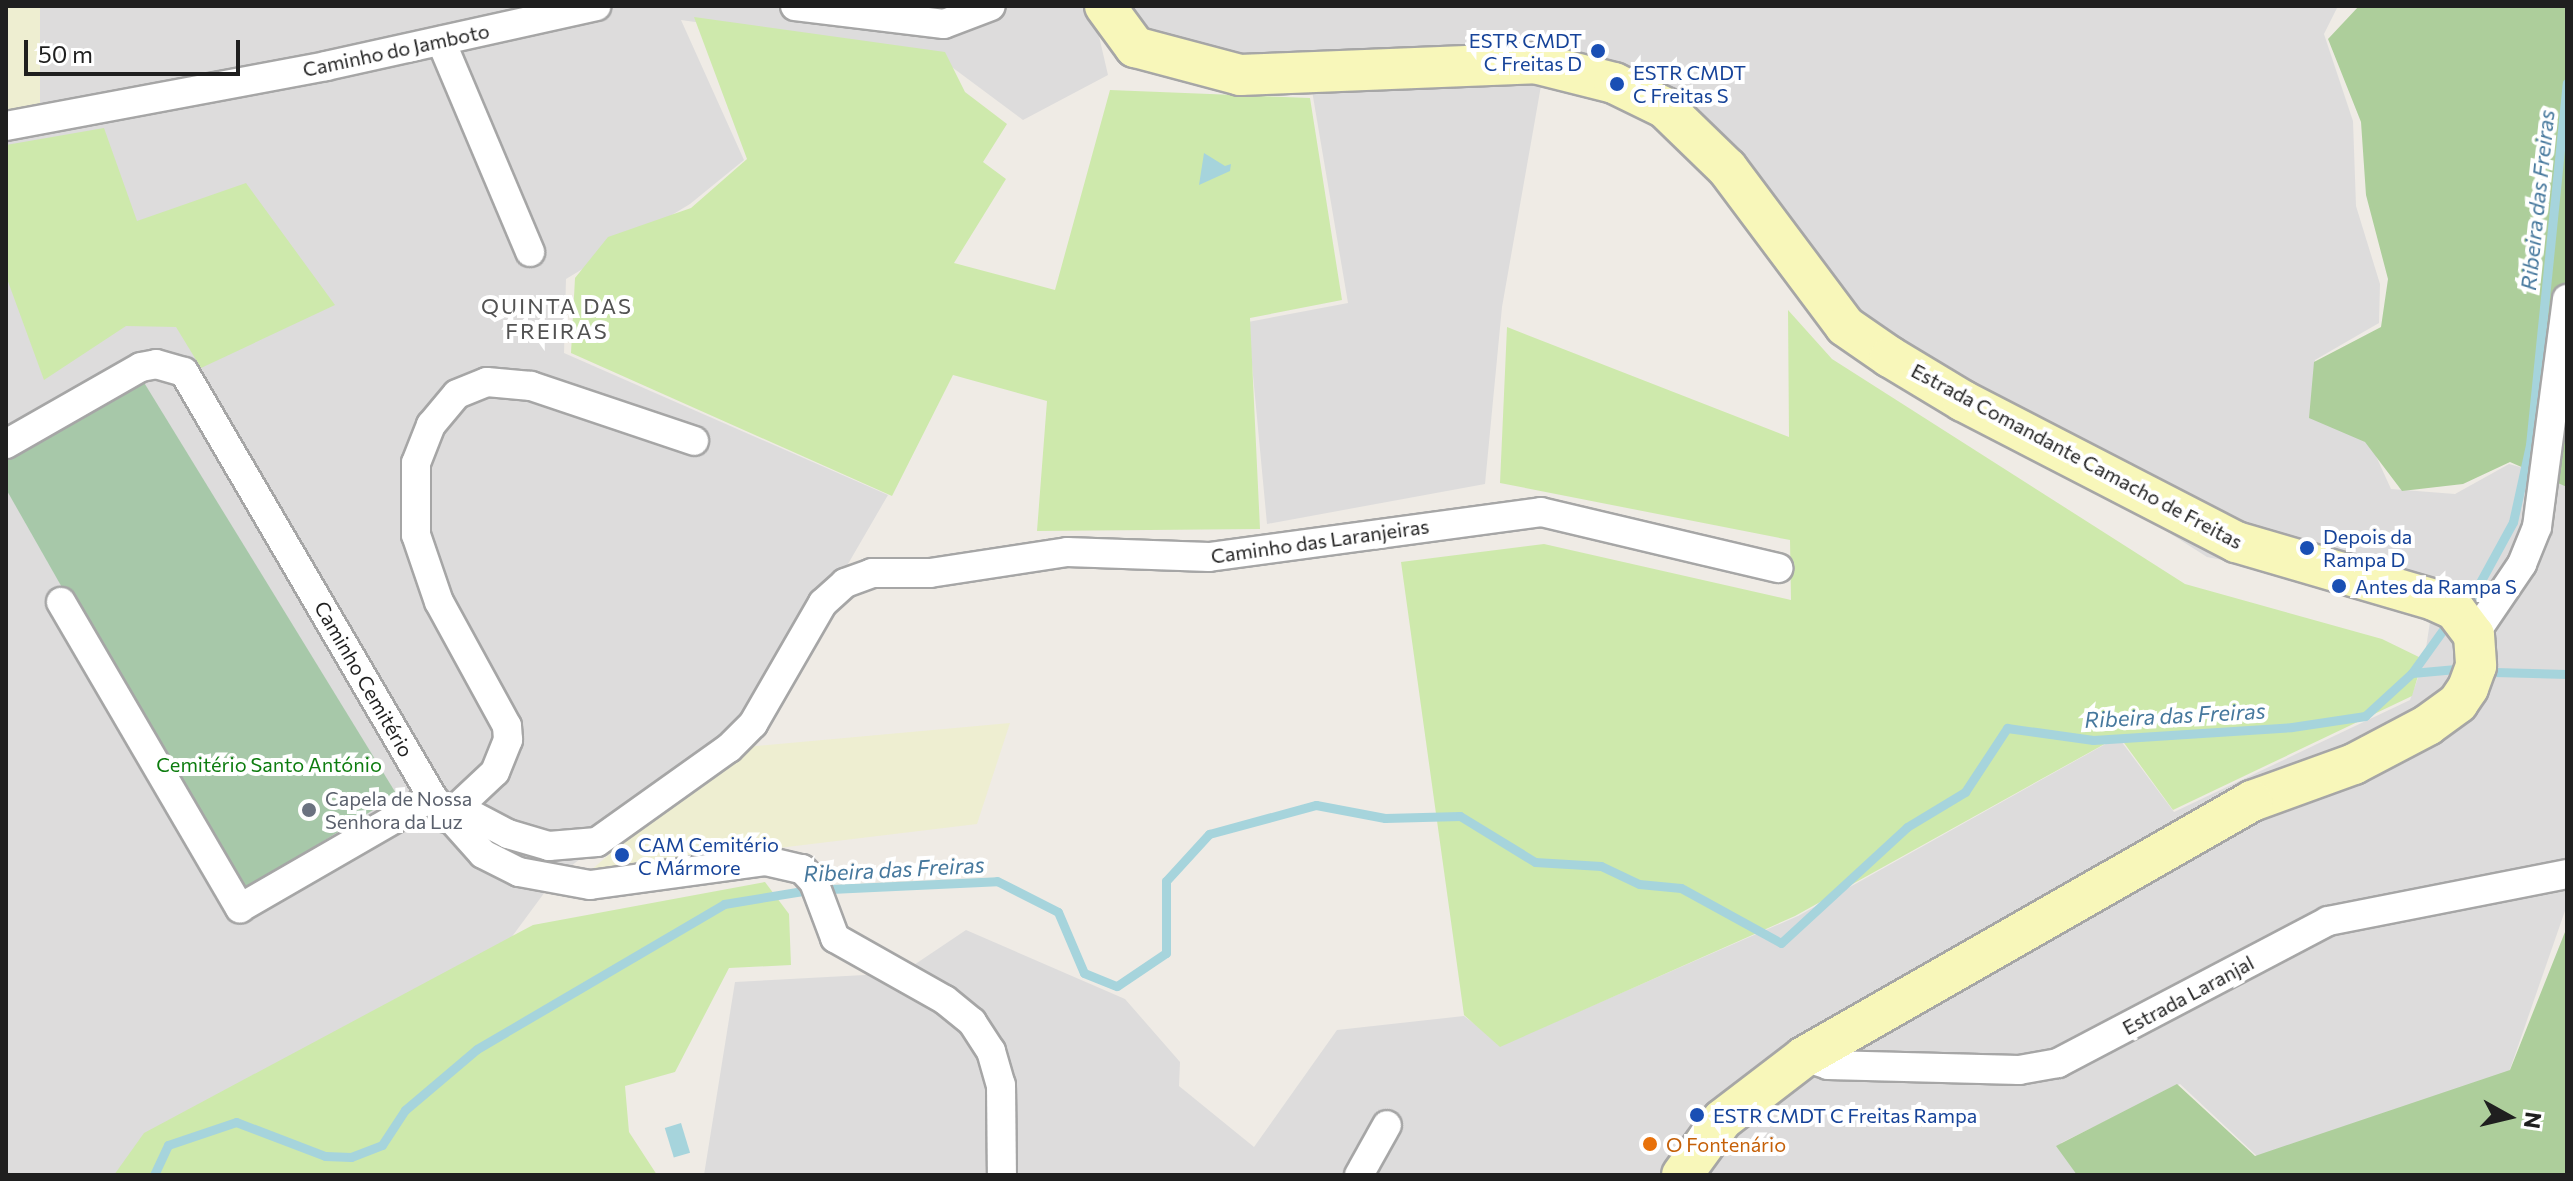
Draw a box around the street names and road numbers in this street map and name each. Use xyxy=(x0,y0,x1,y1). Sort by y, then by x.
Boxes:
street label: Caminho do Jamboto xyxy=(301,18,491,82)
street label: Estrada Comandante Camacho de Freitas xyxy=(1907,358,2247,554)
street label: Caminho das Laranjeiras xyxy=(1209,514,1431,568)
street label: Caminho Cemitério xyxy=(310,597,418,761)
street label: Estrada Laranjal xyxy=(2118,950,2258,1040)

